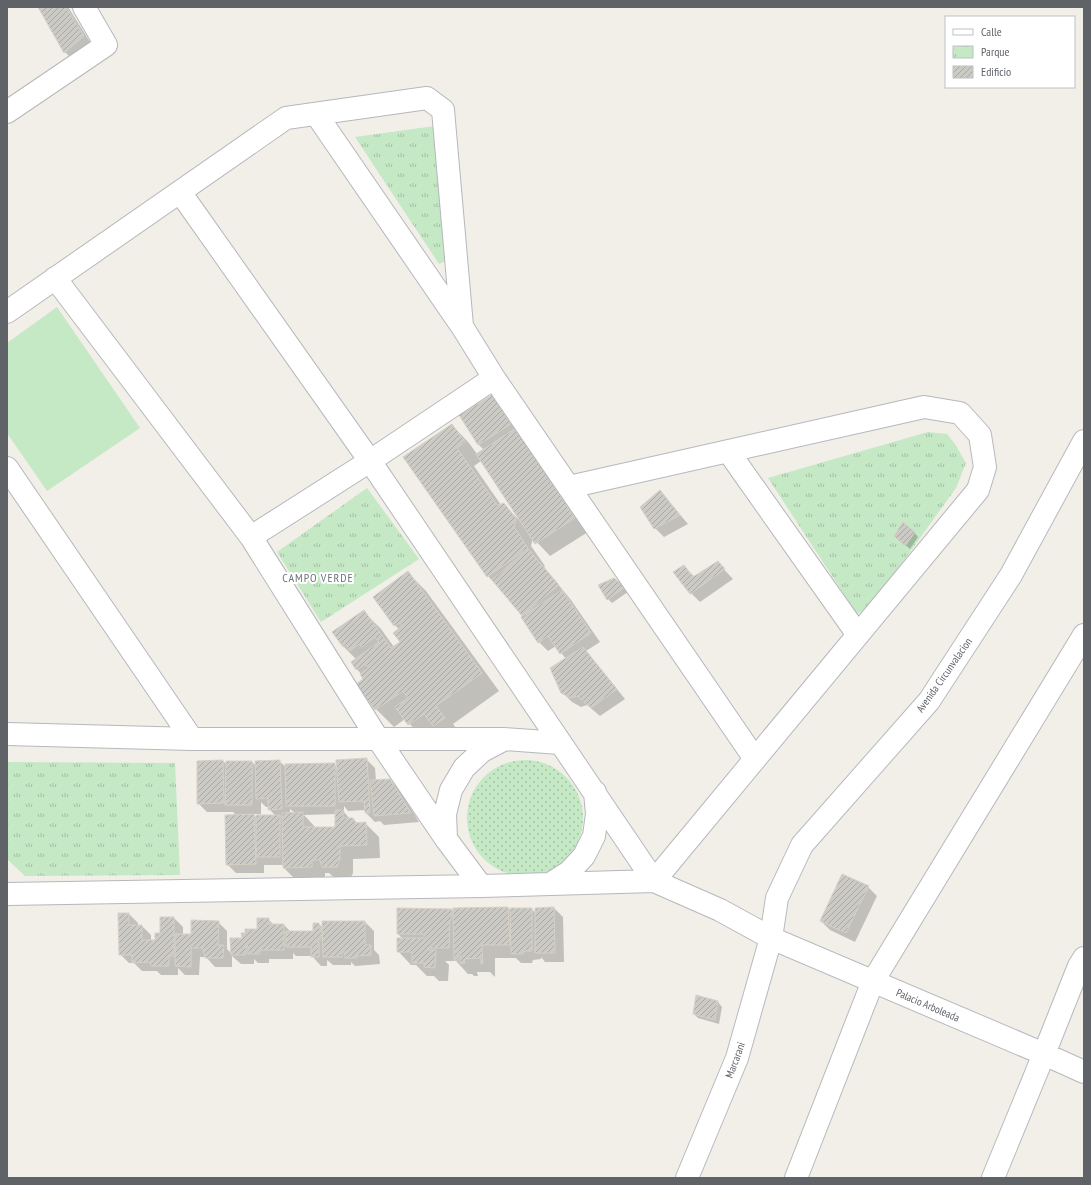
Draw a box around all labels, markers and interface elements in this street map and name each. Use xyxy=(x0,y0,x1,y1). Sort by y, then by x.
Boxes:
legend xyxy=(945,16,1075,88)
text: Calle xyxy=(981,24,1002,39)
text: Parque xyxy=(981,44,1010,59)
text: Edificio xyxy=(981,64,1011,79)
district label: CAMPO VERDE xyxy=(282,570,354,585)
street label: Avenida Circunvalacion xyxy=(913,635,975,715)
street label: Palacio Arboleada xyxy=(894,985,962,1025)
street label: Marcarani xyxy=(722,1040,748,1080)

